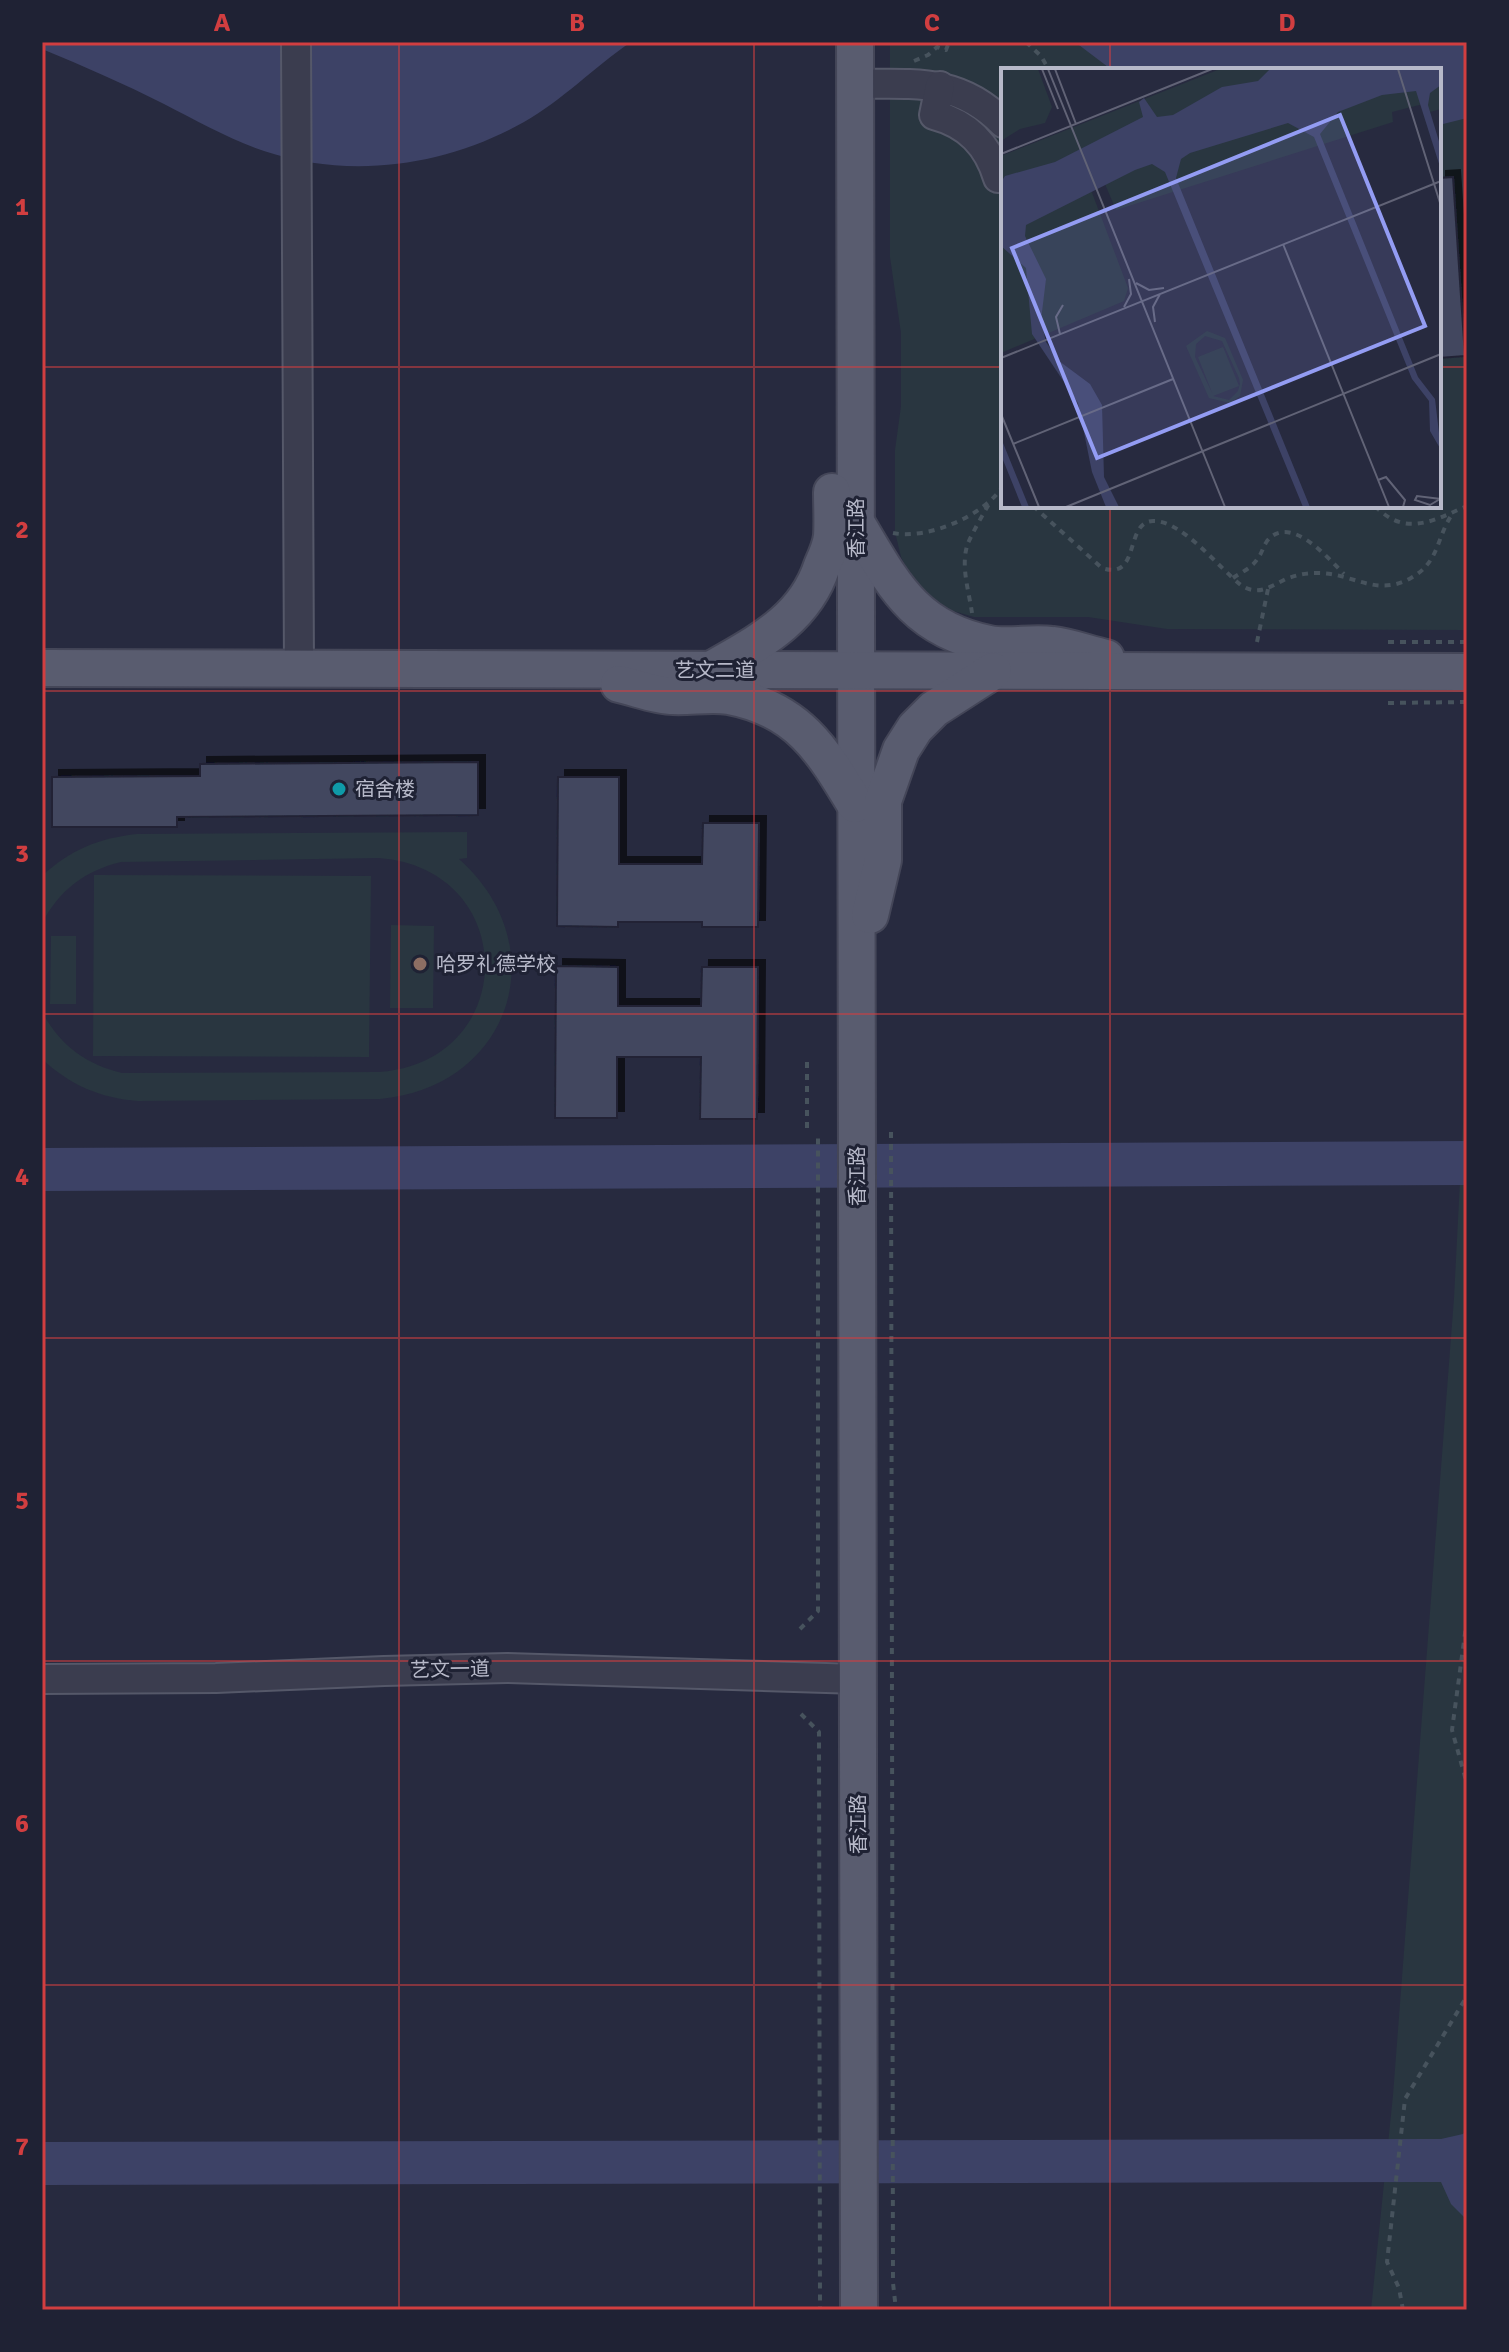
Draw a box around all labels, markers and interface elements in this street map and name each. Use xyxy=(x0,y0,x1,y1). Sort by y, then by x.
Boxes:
text: A xyxy=(214,7,231,39)
text: B xyxy=(569,7,585,39)
text: C xyxy=(924,7,940,39)
text: D xyxy=(1278,7,1296,39)
inset map xyxy=(1001,68,1441,508)
text: 1 xyxy=(15,191,29,223)
street label: 香江路 xyxy=(844,498,869,558)
text: 2 xyxy=(15,514,29,546)
street label: 艺文二道 xyxy=(675,658,755,683)
place label: 宿舍楼 xyxy=(355,777,415,802)
marker: 宿舍楼 xyxy=(330,780,348,798)
text: 3 xyxy=(15,838,29,870)
place label: 哈罗礼德学校 xyxy=(436,952,556,977)
marker: 哈罗礼德学校 xyxy=(411,955,429,973)
street label: 香江路 xyxy=(845,1146,870,1206)
text: 4 xyxy=(15,1161,29,1193)
text: 5 xyxy=(15,1485,29,1517)
street label: 艺文一道 xyxy=(410,1656,490,1683)
street label: 香江路 xyxy=(846,1794,871,1854)
text: 6 xyxy=(15,1808,29,1840)
text: 7 xyxy=(15,2131,29,2163)

